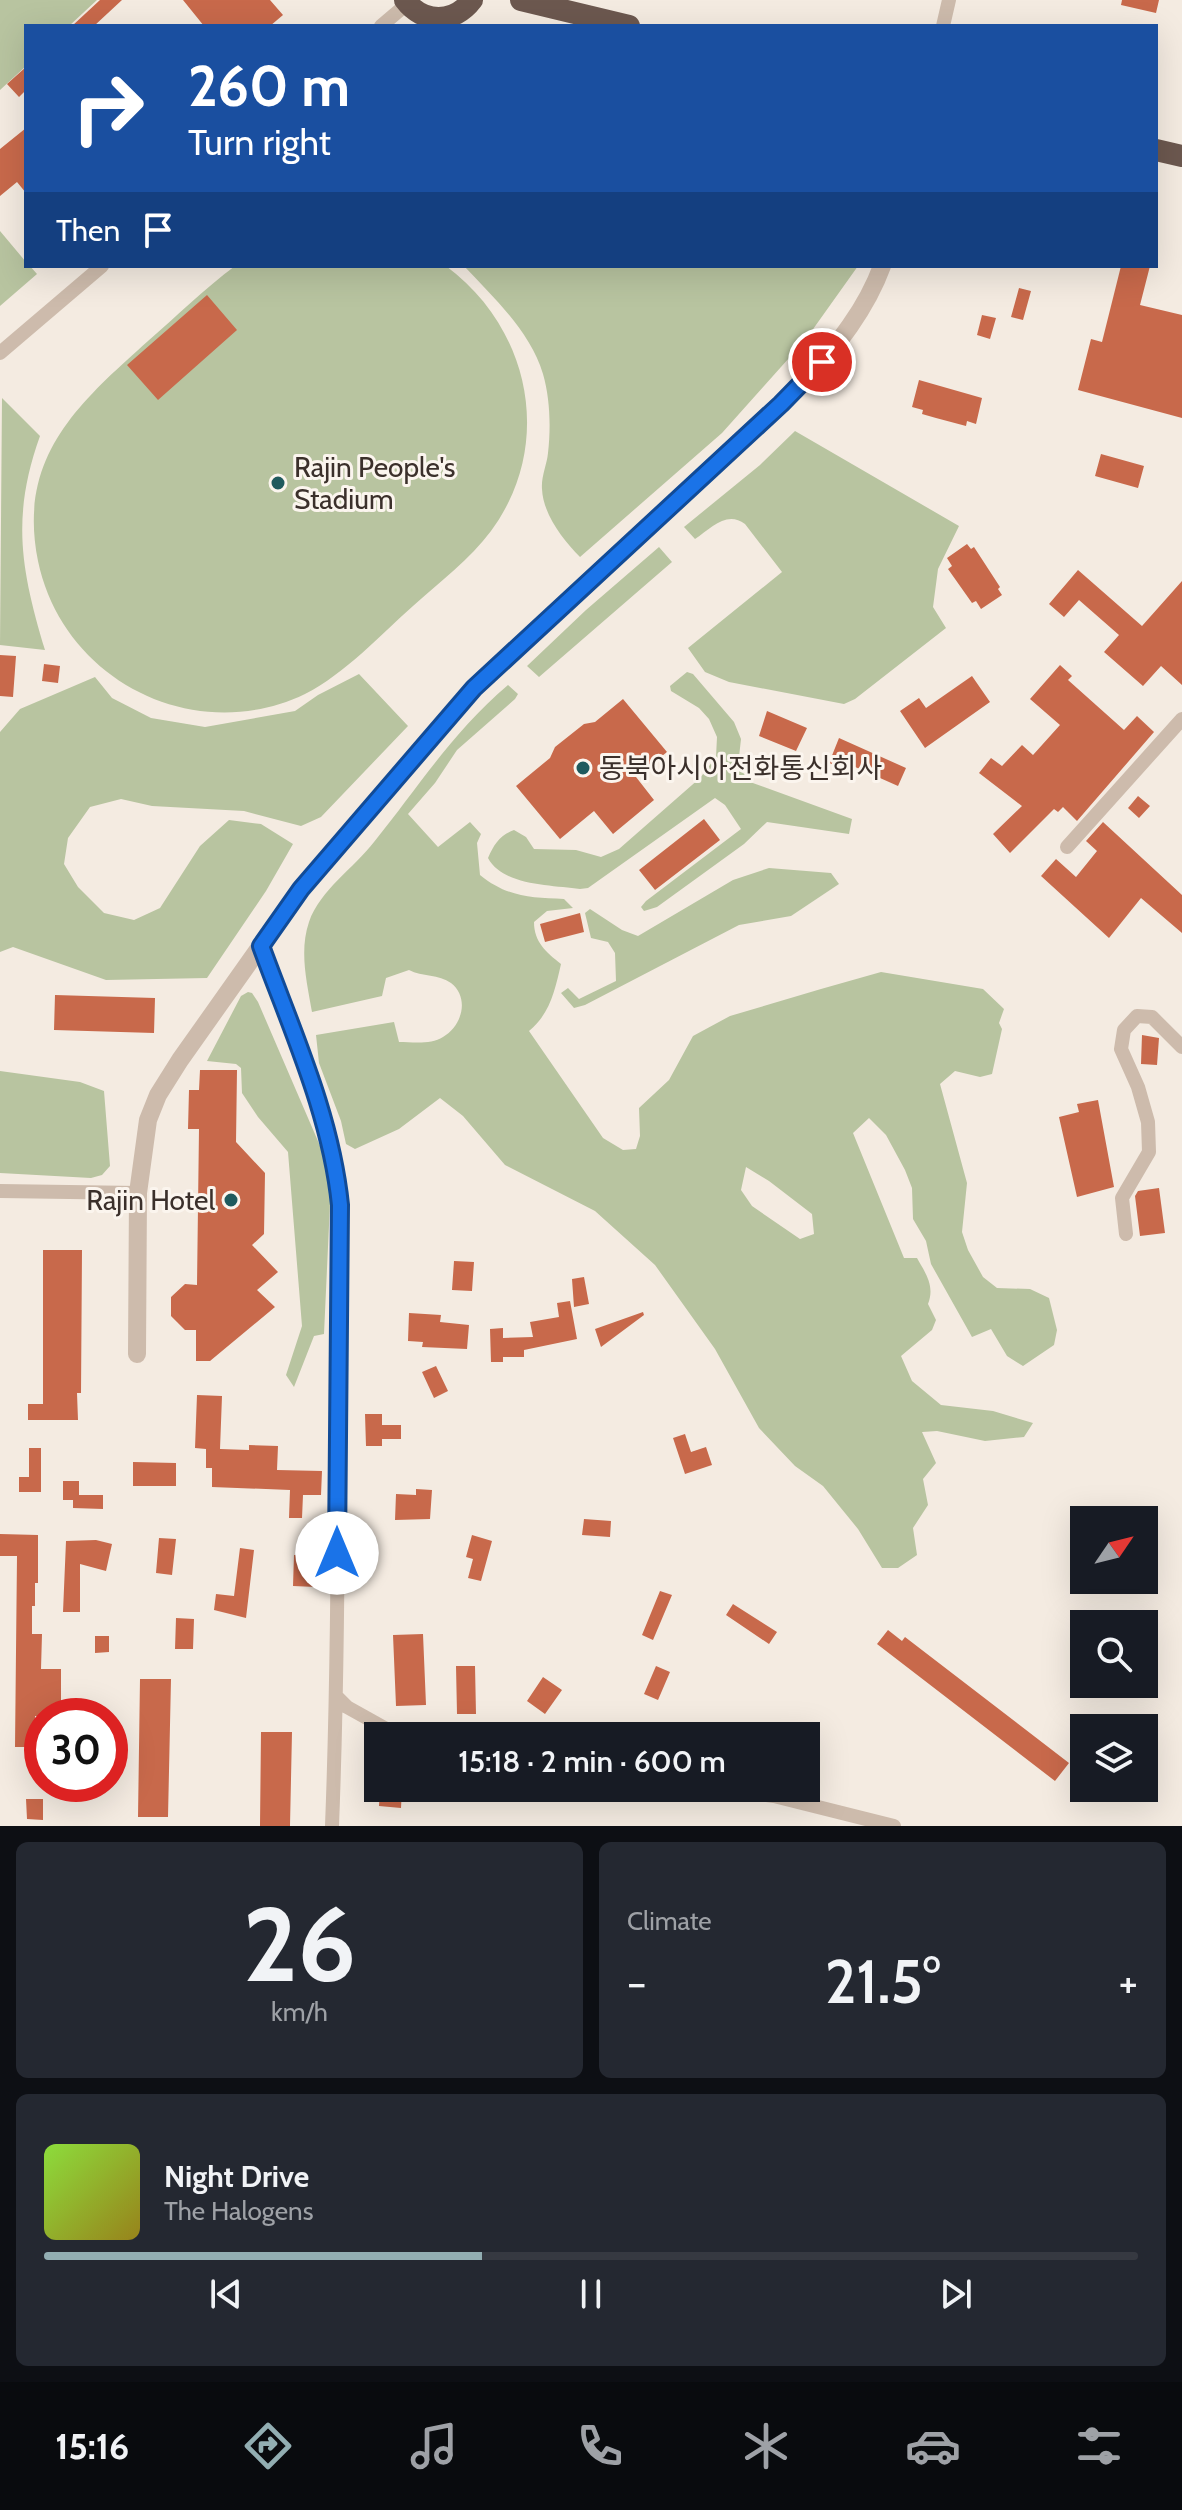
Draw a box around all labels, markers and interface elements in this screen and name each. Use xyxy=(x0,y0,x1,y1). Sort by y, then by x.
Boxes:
text: 260 m xyxy=(188,52,350,120)
icon: right xyxy=(56,56,160,160)
text: Turn right xyxy=(188,120,331,164)
icon: arrive xyxy=(136,208,180,252)
text: Then xyxy=(56,212,120,249)
pin xyxy=(788,328,856,396)
icon: arrive xyxy=(800,340,844,384)
place label: Rajin People's Stadium xyxy=(294,450,455,516)
marker: Rajin People's Stadium xyxy=(269,474,287,492)
place label: 동북아시아전화통신회사 xyxy=(599,751,882,785)
marker: 동북아시아전화통신회사 xyxy=(574,759,592,777)
place label: Rajin Hotel xyxy=(86,1183,215,1217)
marker: Rajin Hotel xyxy=(222,1191,240,1209)
north arrow xyxy=(1070,1506,1158,1594)
map controls xyxy=(1070,1506,1158,1802)
position arrow xyxy=(295,1511,379,1595)
button: search xyxy=(1070,1610,1158,1698)
speed limit sign: 30 xyxy=(24,1698,128,1802)
button: layers xyxy=(1070,1714,1158,1802)
text: 15:18 · 2 min · 600 m xyxy=(458,1743,726,1780)
text: 26 xyxy=(243,1881,356,2007)
text: Climate xyxy=(627,1905,712,1937)
text: 21.5° xyxy=(825,1945,940,2018)
text: − xyxy=(627,1956,646,2009)
text: + xyxy=(1119,1956,1138,2009)
text: km/h xyxy=(271,1996,328,2028)
text: Night Drive xyxy=(164,2158,309,2195)
text: The Halogens xyxy=(164,2195,313,2227)
icon: previous xyxy=(204,2272,248,2316)
icon: pause xyxy=(569,2272,613,2316)
icon: next xyxy=(934,2272,978,2316)
icon: directions xyxy=(240,2418,296,2474)
icon: music xyxy=(406,2418,462,2474)
icon: phone xyxy=(572,2418,628,2474)
icon: climate xyxy=(738,2418,794,2474)
icon: car xyxy=(905,2418,961,2474)
icon: filters xyxy=(1071,2418,1127,2474)
text: 15:16 xyxy=(55,2424,129,2468)

